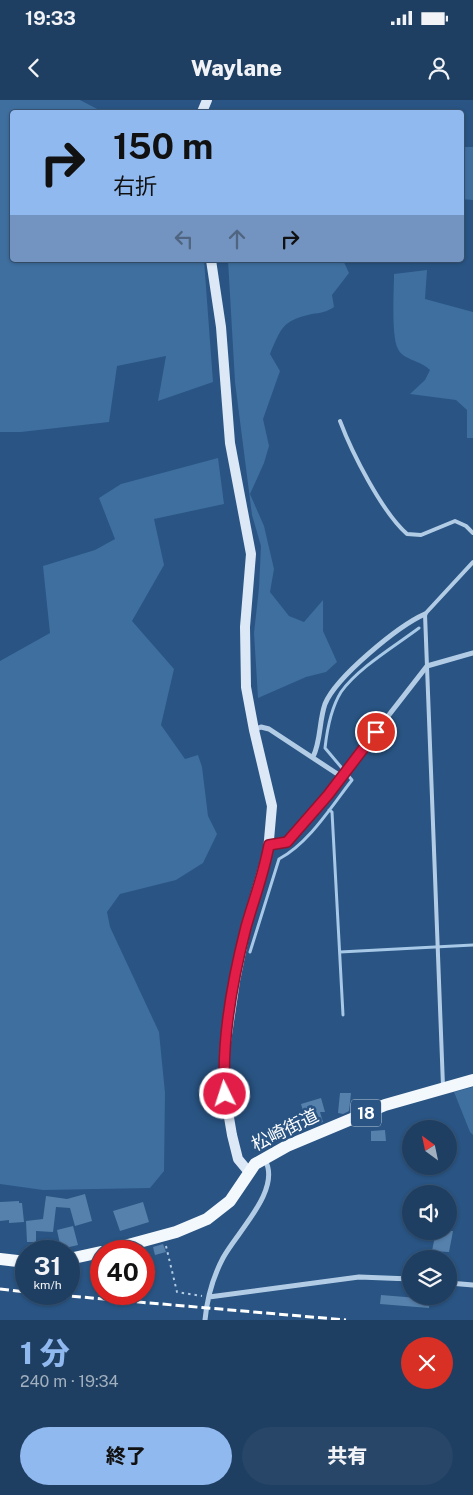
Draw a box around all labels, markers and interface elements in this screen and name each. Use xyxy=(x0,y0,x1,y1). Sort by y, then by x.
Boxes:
text: 19:33 xyxy=(25,7,76,29)
icon: back xyxy=(20,54,48,82)
icon: person xyxy=(425,54,453,82)
text: Waylane xyxy=(191,55,282,81)
text: 150 m xyxy=(113,126,213,167)
icon: right xyxy=(30,130,95,195)
text: 右折 xyxy=(113,173,157,199)
icon: left xyxy=(170,225,198,253)
icon: ahead xyxy=(223,225,251,253)
icon: right xyxy=(276,225,304,253)
pin xyxy=(355,711,397,753)
icon: arrive xyxy=(362,718,390,746)
position arrow xyxy=(198,1067,250,1119)
road number: 18 xyxy=(351,1100,381,1126)
street label: 松崎街道 xyxy=(248,1104,322,1155)
north arrow xyxy=(402,1120,458,1175)
map controls xyxy=(402,1120,457,1305)
button: sound xyxy=(402,1185,457,1240)
speed limit sign: 40 xyxy=(90,1240,155,1305)
button: layers xyxy=(402,1250,457,1305)
text: 31 xyxy=(34,1251,61,1281)
text: km/h xyxy=(33,1278,62,1292)
text: 1 分 xyxy=(20,1335,70,1371)
button: close xyxy=(401,1337,453,1389)
text: 240 m · 19:34 xyxy=(20,1372,119,1391)
button: 終了 xyxy=(20,1427,232,1485)
button: 共有 xyxy=(242,1427,453,1485)

